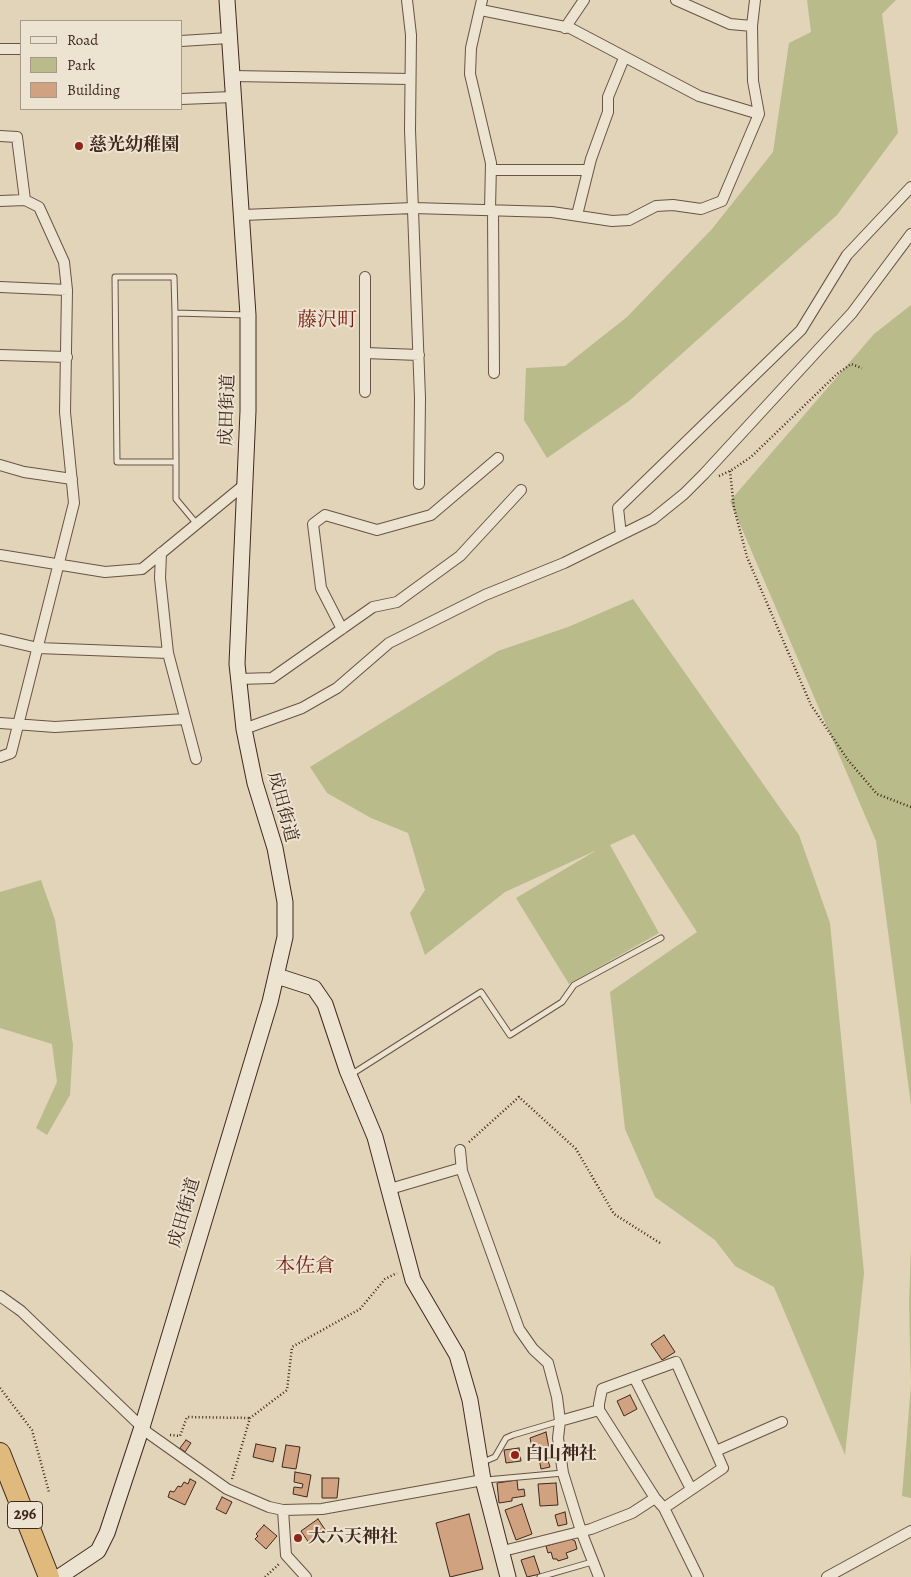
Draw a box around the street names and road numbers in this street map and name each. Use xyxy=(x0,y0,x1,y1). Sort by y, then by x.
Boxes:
street label: 成田街道 xyxy=(216,374,240,446)
street label: 成田街道 xyxy=(262,769,302,845)
street label: 成田街道 xyxy=(165,1175,205,1251)
road number: 296 xyxy=(8,1502,42,1528)

